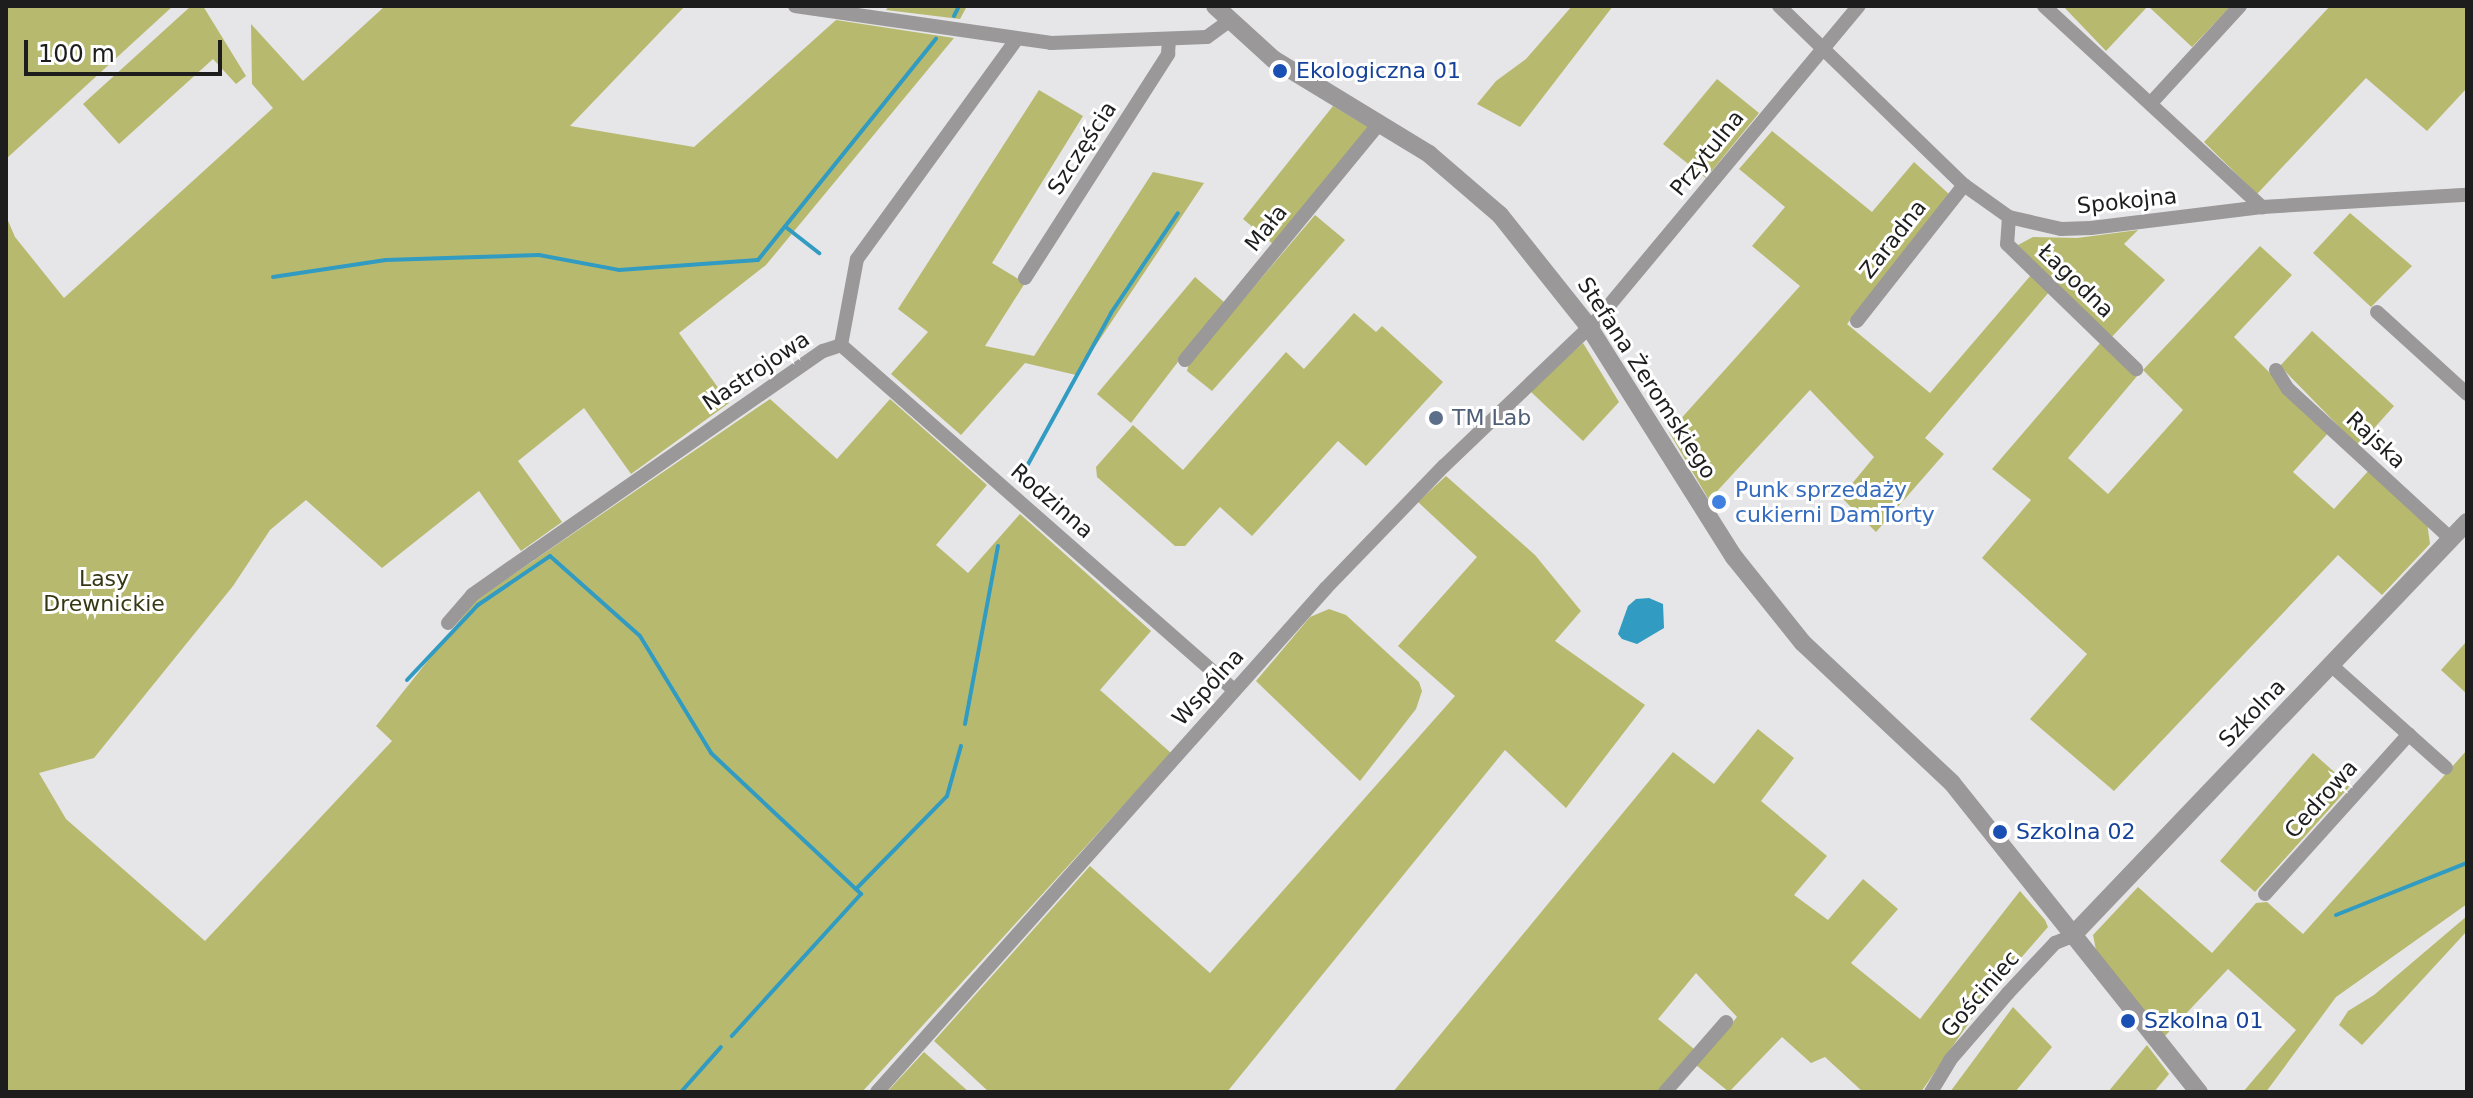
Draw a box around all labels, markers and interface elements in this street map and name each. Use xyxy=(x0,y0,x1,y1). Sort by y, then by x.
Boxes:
scale bar xyxy=(28,24,226,74)
text: 100 m xyxy=(38,40,115,68)
place label: Ekologiczna 01 xyxy=(1296,58,1461,84)
marker: Ekologiczna 01 xyxy=(1271,62,1289,80)
street label: Szczęścia xyxy=(1042,96,1122,200)
street label: Przytulna xyxy=(1664,105,1750,201)
street label: Spokojna xyxy=(2076,183,2178,219)
street label: Zaradna xyxy=(1854,194,1932,284)
street label: Mała xyxy=(1239,199,1293,257)
street label: Łagodna xyxy=(2033,239,2119,323)
street label: Stefana Żeromskiego xyxy=(1572,272,1722,484)
street label: Nastrojowa xyxy=(698,326,814,416)
place label: TM Lab xyxy=(1452,405,1531,431)
street label: Rajska xyxy=(2341,406,2411,474)
marker: TM Lab xyxy=(1427,409,1445,427)
street label: Rodzinna xyxy=(1005,458,1099,544)
place label: Punk sprzedaży cukierni DamTorty xyxy=(1735,476,1935,528)
marker: Punk sprzedaży cukierni DamTorty xyxy=(1710,493,1728,511)
park label: Lasy Drewnickie xyxy=(43,565,165,616)
street label: Wspólna xyxy=(1167,643,1249,731)
street label: Szkolna xyxy=(2213,673,2291,753)
street label: Cedrowa xyxy=(2279,754,2363,844)
place label: Szkolna 02 xyxy=(2016,819,2135,845)
marker: Szkolna 02 xyxy=(1991,823,2009,841)
street label: Gościniec xyxy=(1935,945,2025,1043)
place label: Szkolna 01 xyxy=(2144,1008,2263,1034)
marker: Szkolna 01 xyxy=(2119,1012,2137,1030)

